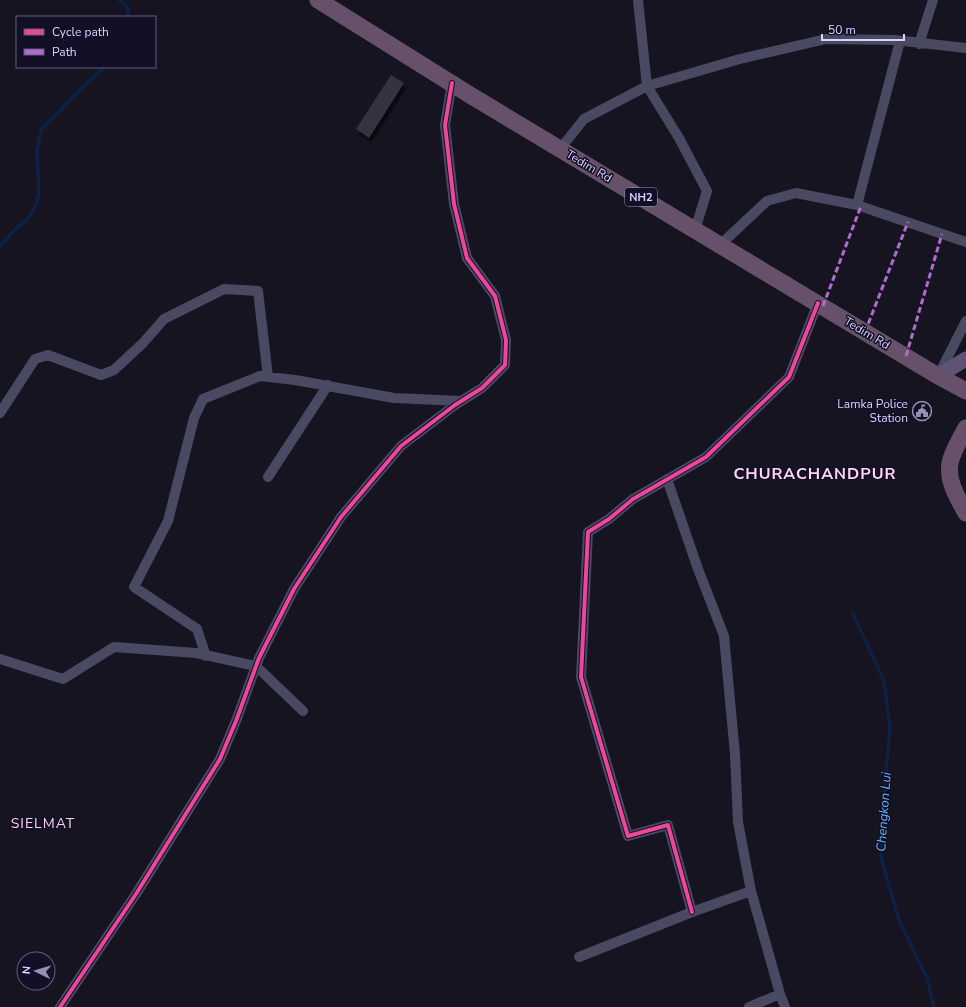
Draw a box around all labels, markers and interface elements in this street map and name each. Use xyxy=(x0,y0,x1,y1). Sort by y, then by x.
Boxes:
legend xyxy=(16,16,156,68)
scale bar xyxy=(822,16,904,42)
text: 50 m xyxy=(828,22,856,38)
text: Cycle path xyxy=(52,24,109,40)
text: Path xyxy=(52,44,77,60)
street label: Tedim Rd xyxy=(563,146,615,186)
road number: NH2 xyxy=(625,188,657,206)
street label: Tedim Rd xyxy=(841,313,893,353)
place label: Lamka Police Station xyxy=(837,396,908,426)
public building icon: Lamka Police Station xyxy=(911,400,933,422)
district label: CHURACHANDPUR xyxy=(734,463,896,485)
water label: Chengkon Lui xyxy=(872,771,896,852)
district label: SIELMAT xyxy=(11,814,75,833)
north arrow xyxy=(16,951,56,991)
text: N xyxy=(19,965,34,975)

